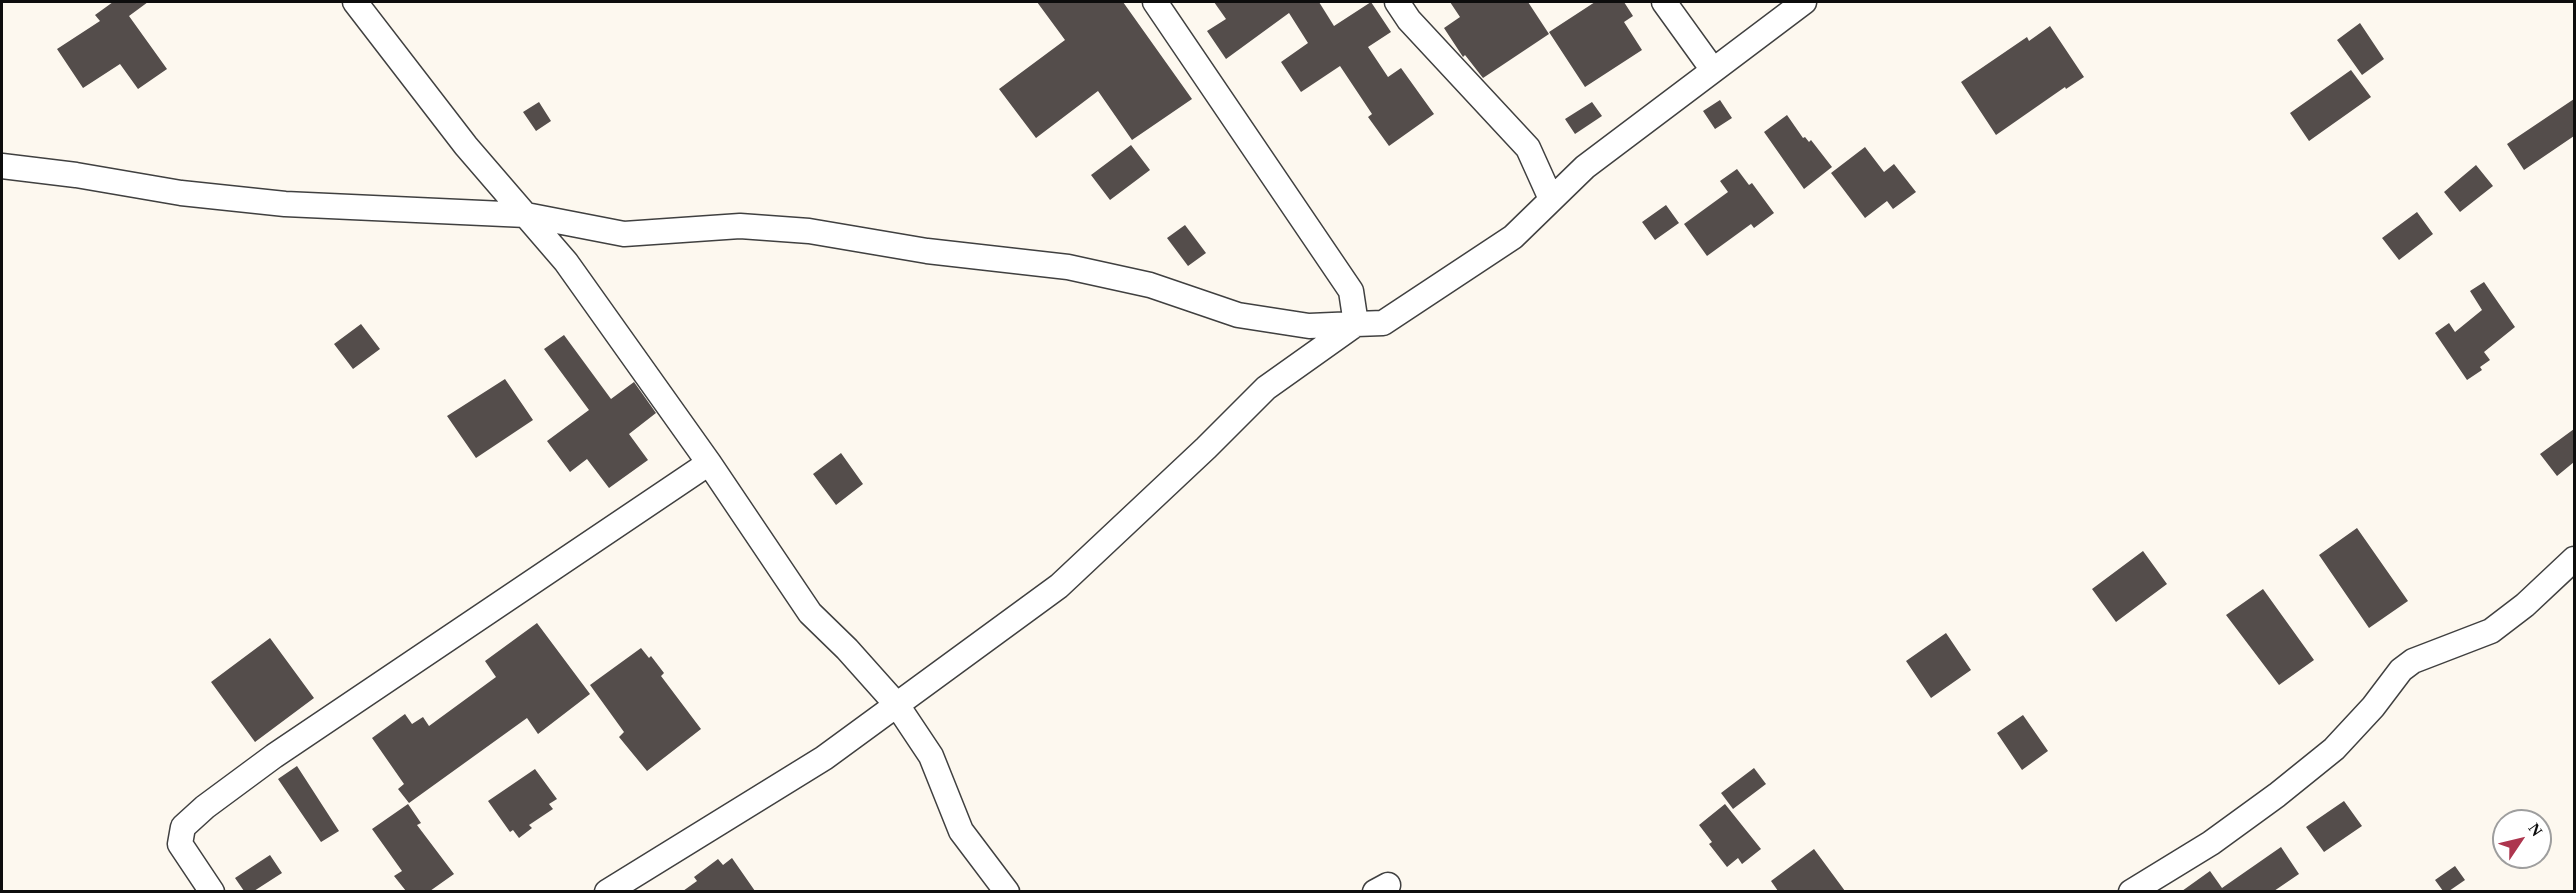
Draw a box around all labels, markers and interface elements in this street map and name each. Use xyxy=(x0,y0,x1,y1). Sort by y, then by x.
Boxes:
north arrow xyxy=(2492,809,2552,869)
text: N xyxy=(2525,820,2546,839)

